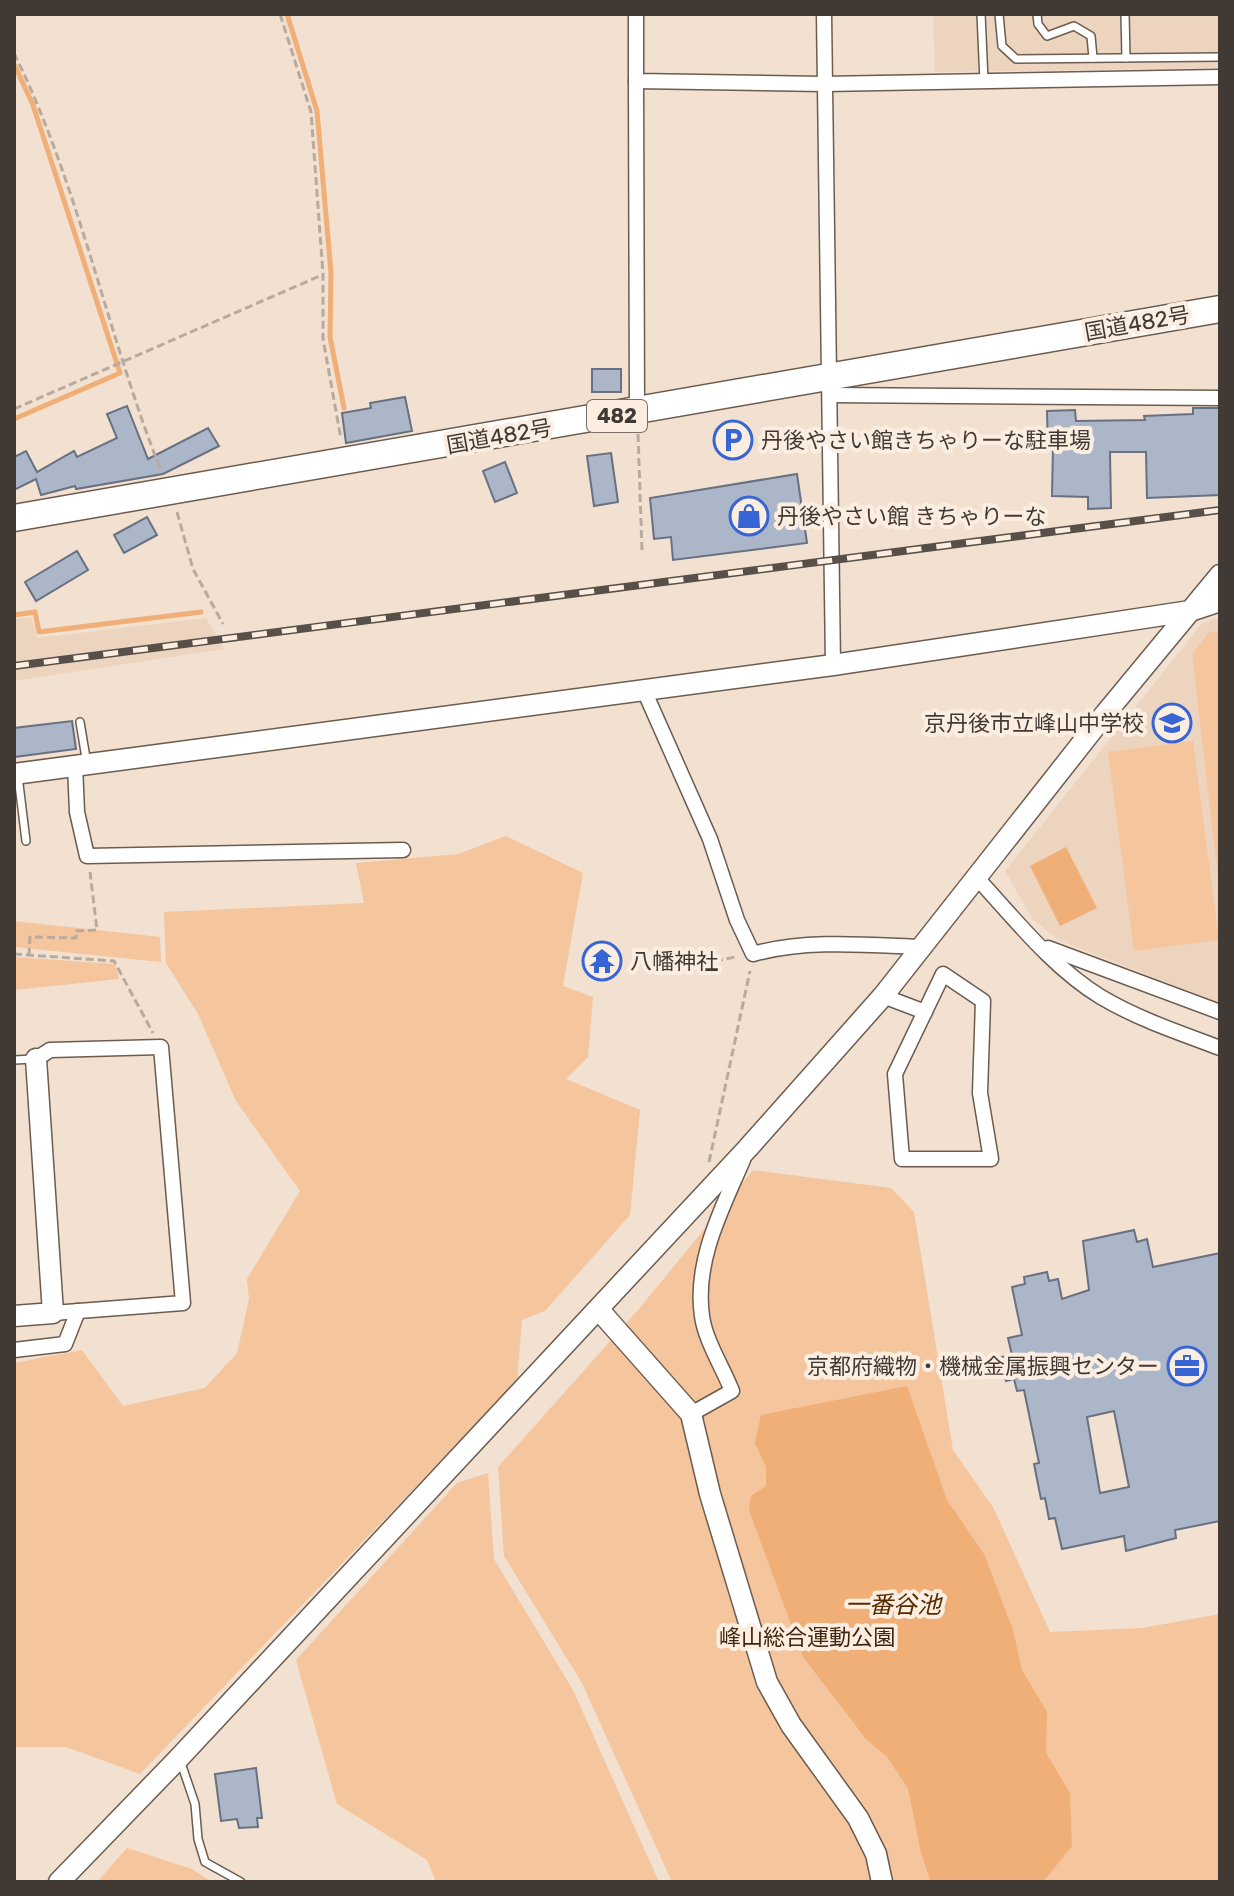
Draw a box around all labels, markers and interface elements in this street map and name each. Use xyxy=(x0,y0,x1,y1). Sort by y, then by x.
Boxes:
street label: 国道482号 xyxy=(1082,301,1192,346)
road number: 482 xyxy=(587,400,647,432)
street label: 国道482号 xyxy=(444,414,554,459)
parking icon: 丹後やさい館きちゃりーな駐車場 xyxy=(712,419,754,461)
place label: 丹後やさい館きちゃりーな駐車場 xyxy=(761,427,1091,454)
shop icon: 丹後やさい館 きちゃりーな xyxy=(728,495,770,537)
place label: 丹後やさい館 きちゃりーな xyxy=(777,503,1046,530)
school or university icon: 京丹後市立峰山中学校 xyxy=(1151,702,1193,744)
place label: 京丹後市立峰山中学校 xyxy=(924,710,1144,737)
temple icon: 八幡神社 xyxy=(581,940,623,982)
place label: 八幡神社 xyxy=(630,948,718,975)
office icon: 京都府織物・機械金属振興センター xyxy=(1166,1345,1208,1387)
place label: 京都府織物・機械金属振興センター xyxy=(807,1353,1159,1380)
water label: 一番谷池 xyxy=(845,1591,943,1619)
park label: 峰山総合運動公園 xyxy=(719,1624,895,1651)

